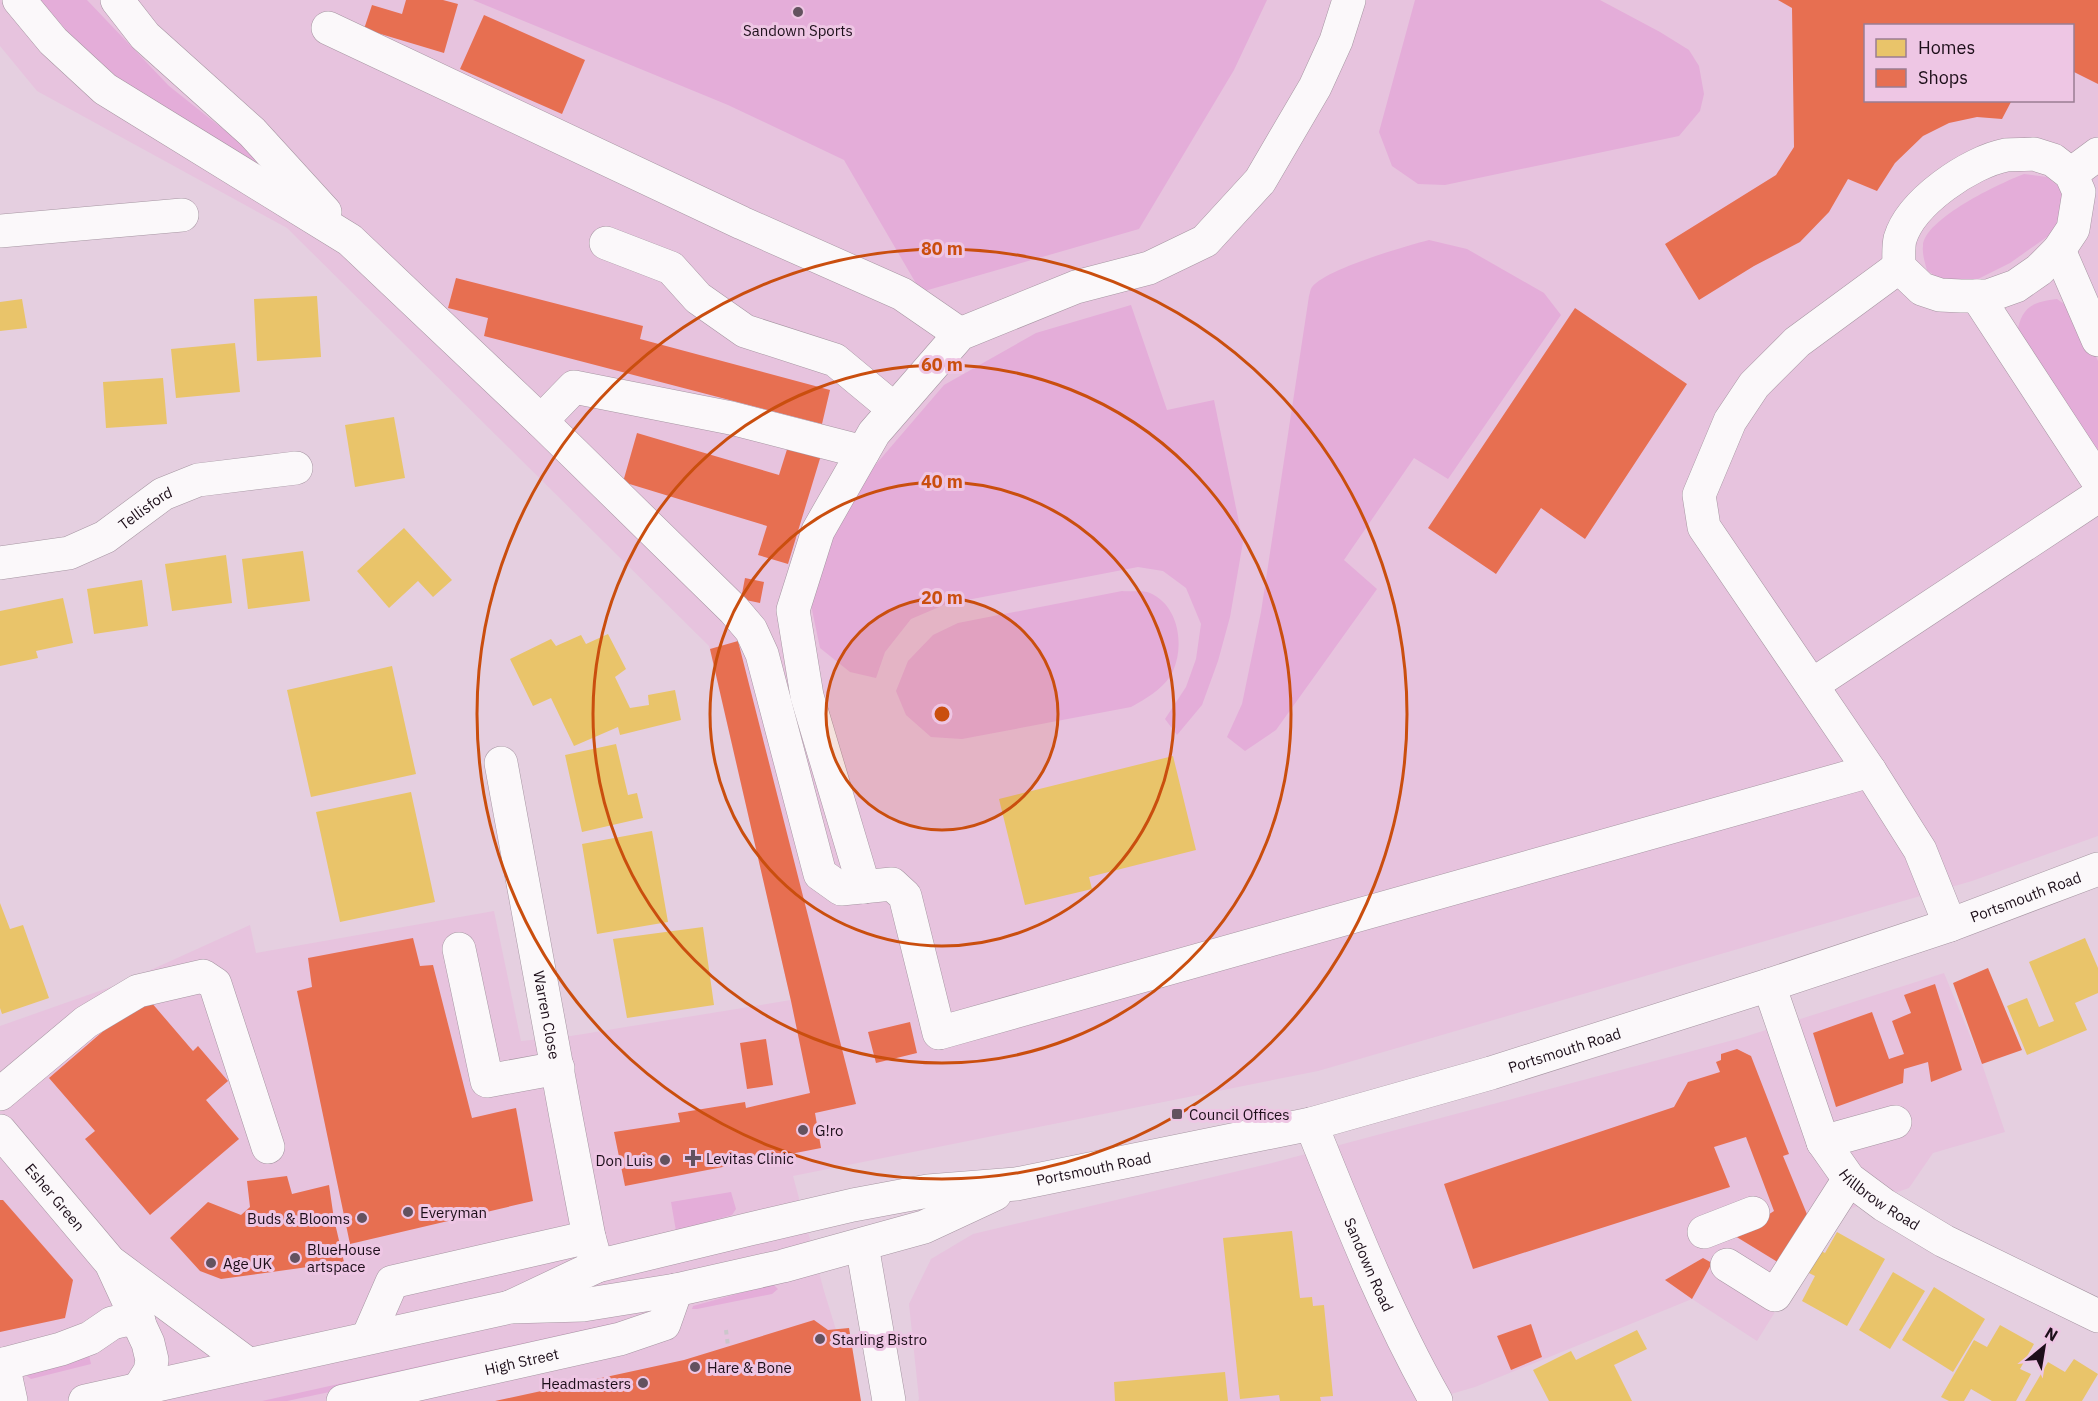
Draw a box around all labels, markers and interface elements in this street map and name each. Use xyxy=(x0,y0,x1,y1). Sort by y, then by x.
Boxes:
marker: Sandown Sports xyxy=(791,5,805,19)
place label: Sandown Sports xyxy=(743,21,853,40)
legend xyxy=(1864,24,2074,102)
text: Homes xyxy=(1918,36,1975,59)
text: Shops xyxy=(1918,66,1968,89)
text: 80 m xyxy=(921,237,963,260)
text: 60 m xyxy=(921,353,963,376)
text: 40 m xyxy=(921,470,963,493)
street label: Tellisford xyxy=(114,482,175,533)
text: 20 m xyxy=(921,586,963,609)
centre of rings xyxy=(932,704,952,724)
street label: Portsmouth Road xyxy=(1967,867,2084,926)
street label: Warren Close xyxy=(530,969,565,1061)
street label: Portsmouth Road xyxy=(1506,1023,1623,1077)
place label: Council Offices xyxy=(1189,1105,1290,1124)
marker: Council Offices xyxy=(1170,1107,1184,1121)
place label: G!ro xyxy=(815,1121,844,1140)
marker: G!ro xyxy=(796,1123,810,1137)
street label: Portsmouth Road xyxy=(1034,1147,1153,1189)
marker: Levitas Clinic xyxy=(684,1149,702,1167)
place label: Levitas Clinic xyxy=(706,1149,794,1168)
place label: Don Luis xyxy=(596,1151,653,1170)
marker: Don Luis xyxy=(658,1153,672,1167)
street label: Esher Green xyxy=(21,1159,89,1235)
street label: Hillbrow Road xyxy=(1835,1165,1924,1234)
place label: Everyman xyxy=(420,1203,487,1222)
marker: Everyman xyxy=(401,1205,415,1219)
place label: Buds & Blooms xyxy=(247,1209,350,1228)
marker: Buds & Blooms xyxy=(355,1211,369,1225)
street label: Sandown Road xyxy=(1341,1215,1398,1314)
place label: BlueHouse artspace xyxy=(307,1240,381,1276)
marker: BlueHouse artspace xyxy=(288,1251,302,1265)
place label: Age UK xyxy=(223,1254,272,1273)
marker: Age UK xyxy=(204,1256,218,1270)
north arrow xyxy=(2014,1317,2074,1377)
text: N xyxy=(2041,1322,2062,1346)
place label: Starling Bistro xyxy=(832,1330,927,1349)
marker: Starling Bistro xyxy=(813,1332,827,1346)
street label: High Street xyxy=(483,1344,561,1379)
place label: Hare & Bone xyxy=(707,1358,792,1377)
marker: Hare & Bone xyxy=(688,1360,702,1374)
place label: Headmasters xyxy=(541,1374,631,1393)
marker: Headmasters xyxy=(636,1376,650,1390)

